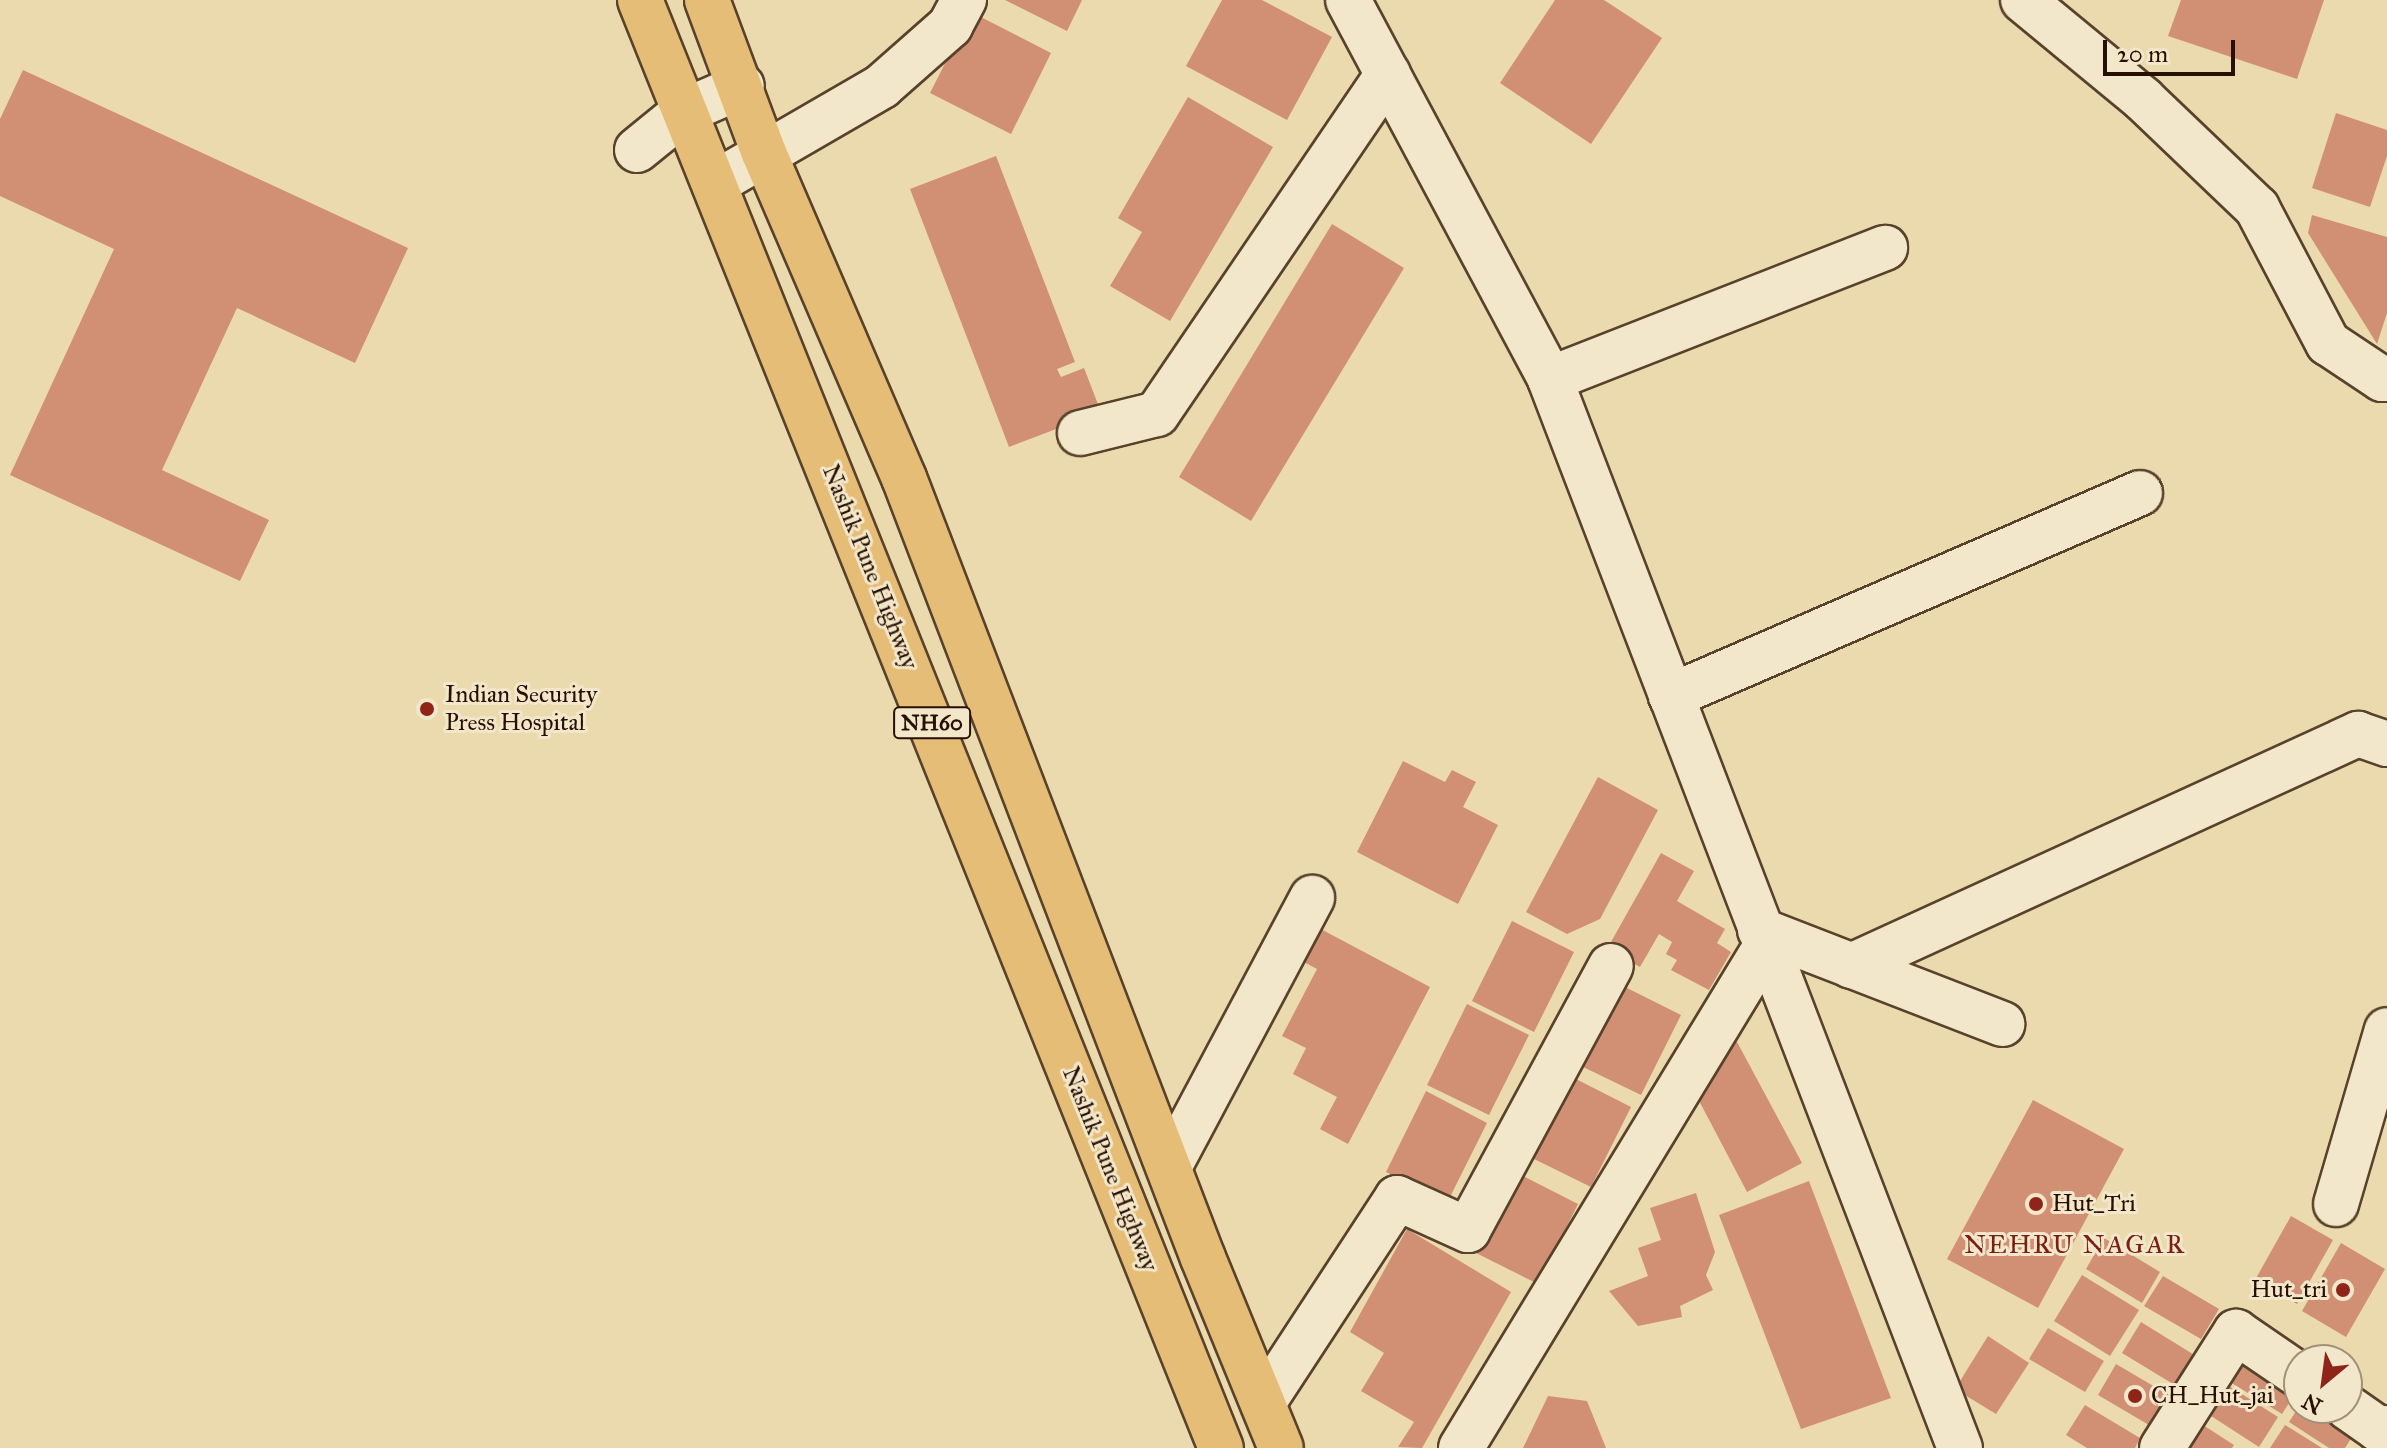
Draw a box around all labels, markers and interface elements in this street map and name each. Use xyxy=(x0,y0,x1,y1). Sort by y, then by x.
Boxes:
scale bar xyxy=(2107,24,2239,74)
text: 20 m xyxy=(2117,39,2168,69)
street label: Nashik Pune Highway xyxy=(816,461,924,673)
place label: Indian Security Press Hospital xyxy=(445,681,597,737)
marker: Indian Security Press Hospital xyxy=(416,698,438,720)
road number: NH60 xyxy=(892,705,972,741)
street label: Nashik Pune Highway xyxy=(1056,1063,1164,1275)
place label: Hut_Tri xyxy=(2052,1190,2136,1218)
marker: Hut_Tri xyxy=(2027,1195,2045,1213)
district label: NEHRU NAGAR xyxy=(1964,1229,2186,1261)
place label: Hut_tri xyxy=(2251,1276,2327,1304)
marker: Hut_tri xyxy=(2334,1281,2352,1299)
north arrow xyxy=(2283,1344,2363,1424)
place label: CH_Hut_jai xyxy=(2151,1382,2273,1410)
marker: CH_Hut_jai xyxy=(2126,1387,2144,1405)
text: N xyxy=(2297,1387,2327,1420)

